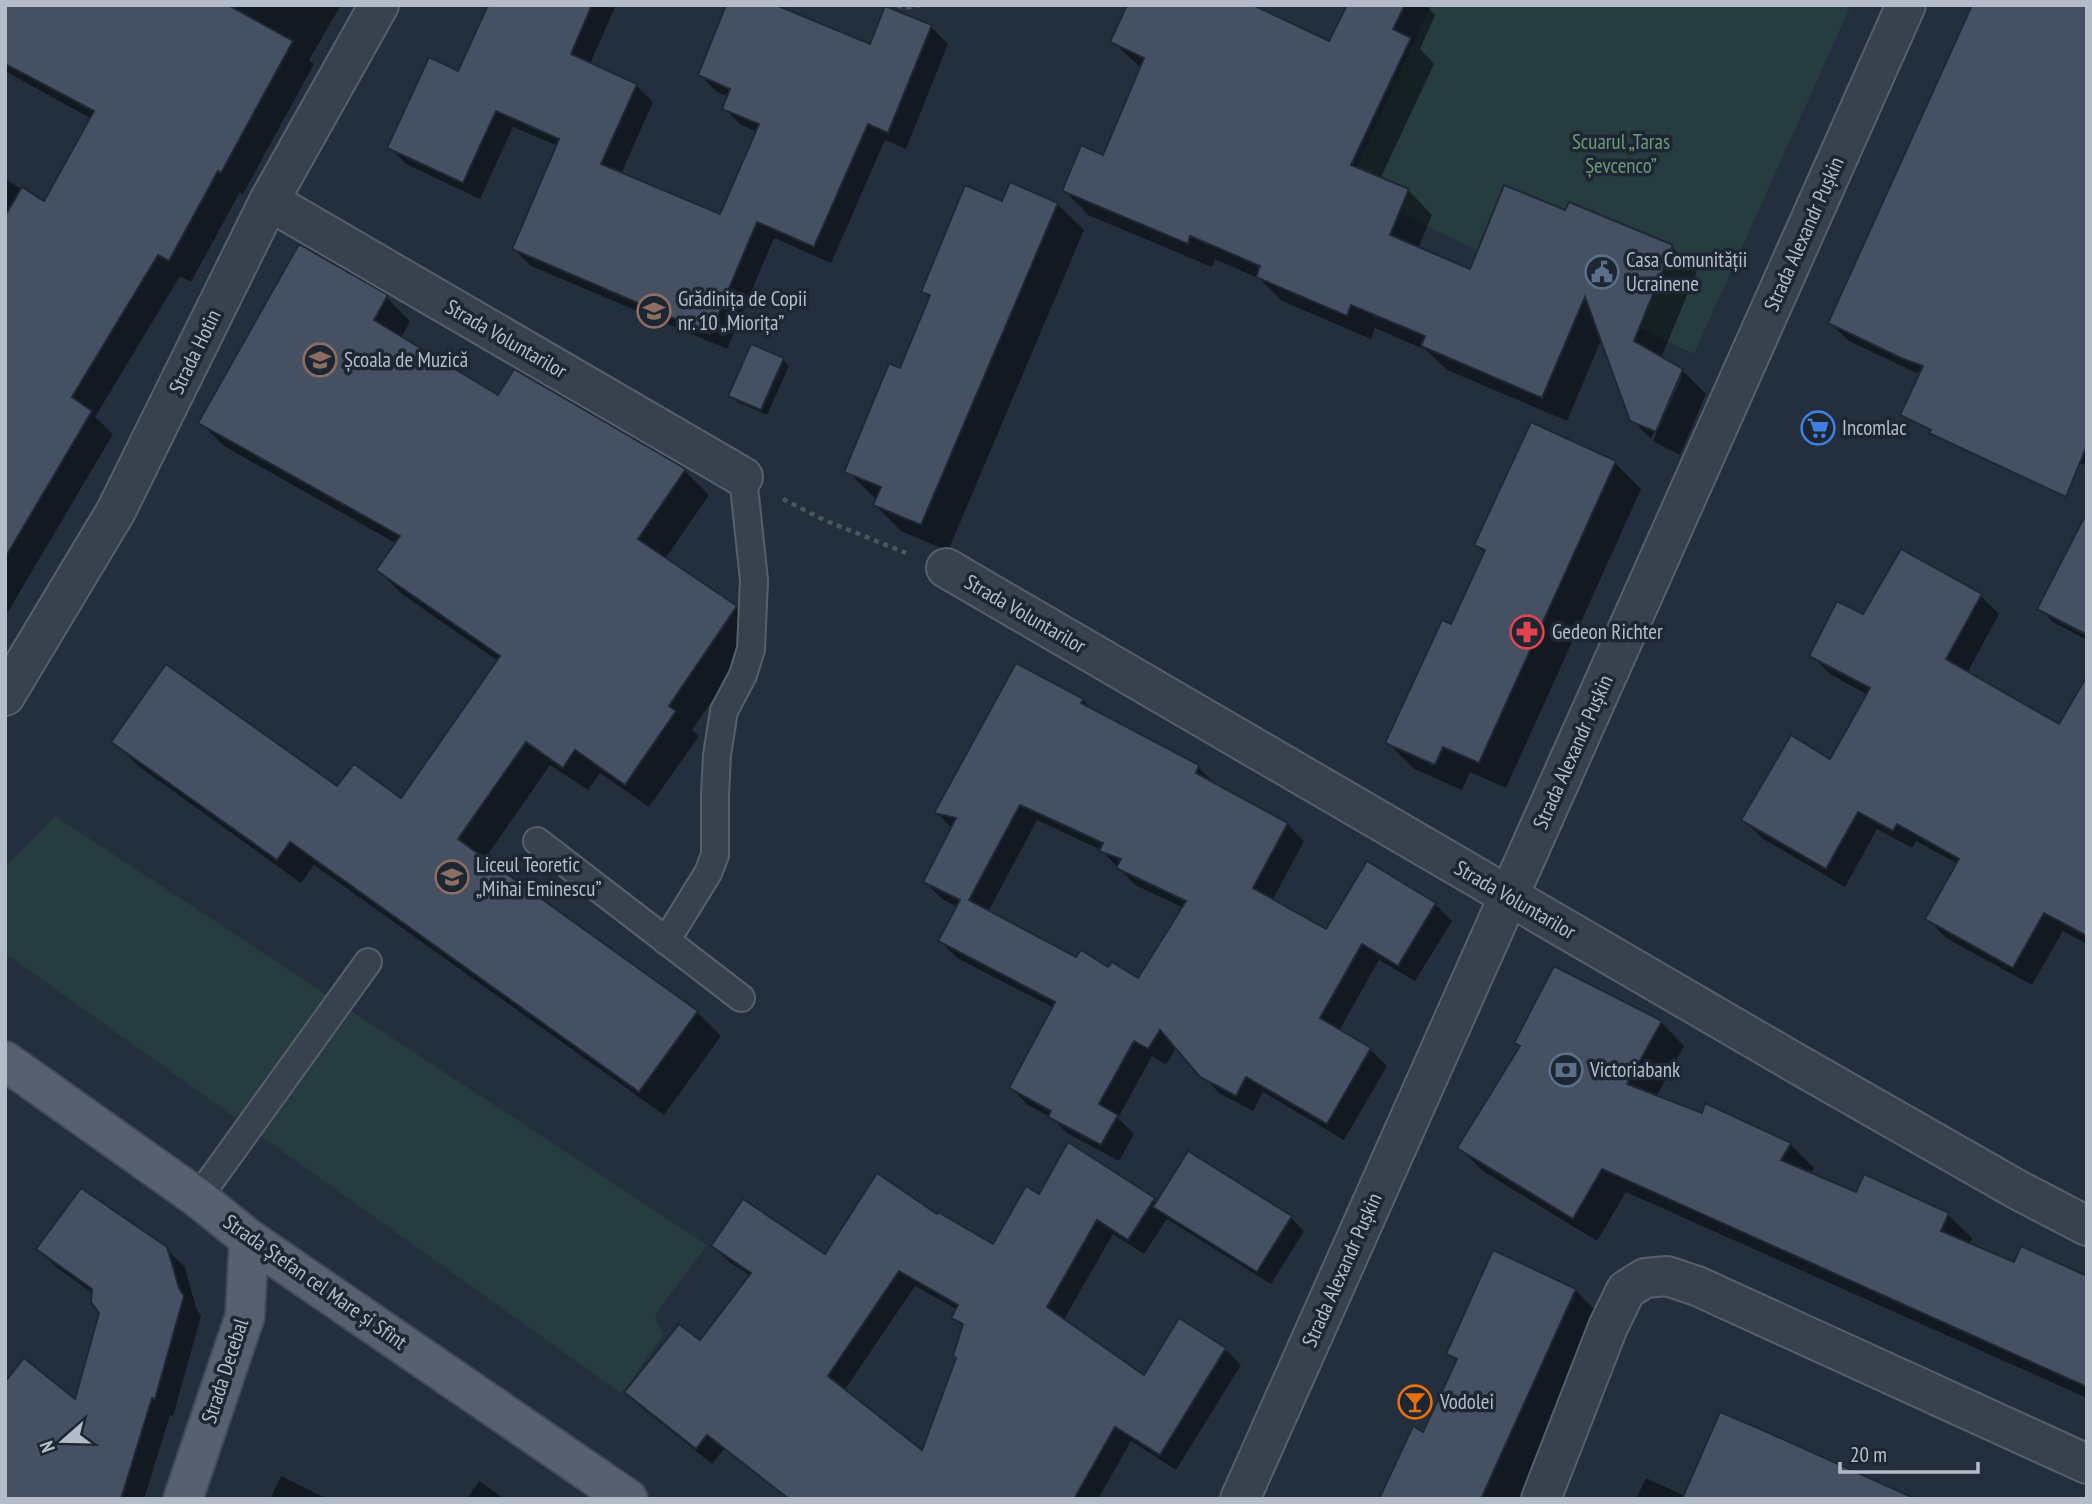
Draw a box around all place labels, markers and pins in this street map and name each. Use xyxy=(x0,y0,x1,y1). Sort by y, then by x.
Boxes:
place label: Casa Comunității Ucrainene xyxy=(1626,246,1747,297)
public building icon: Casa Comunității Ucrainene xyxy=(1583,253,1621,291)
place label: Grădinița de Copii nr. 10 „Miorița” xyxy=(678,285,807,336)
school or university icon: Grădinița de Copii nr. 10 „Miorița” xyxy=(635,292,673,330)
school or university icon: Școala de Muzică xyxy=(301,341,339,379)
place label: Școala de Muzică xyxy=(344,346,468,373)
supermarket icon: Incomlac xyxy=(1799,409,1837,447)
place label: Incomlac xyxy=(1842,414,1907,441)
pharmacy icon: Gedeon Richter xyxy=(1508,613,1546,651)
place label: Gedeon Richter xyxy=(1552,618,1663,645)
place label: Liceul Teoretic „Mihai Eminescu” xyxy=(476,851,602,902)
school or university icon: Liceul Teoretic „Mihai Eminescu” xyxy=(433,858,471,896)
bank icon: Victoriabank xyxy=(1547,1051,1585,1089)
place label: Victoriabank xyxy=(1589,1056,1680,1083)
bar icon: Vodolei xyxy=(1396,1383,1434,1421)
place label: Vodolei xyxy=(1439,1388,1494,1415)

